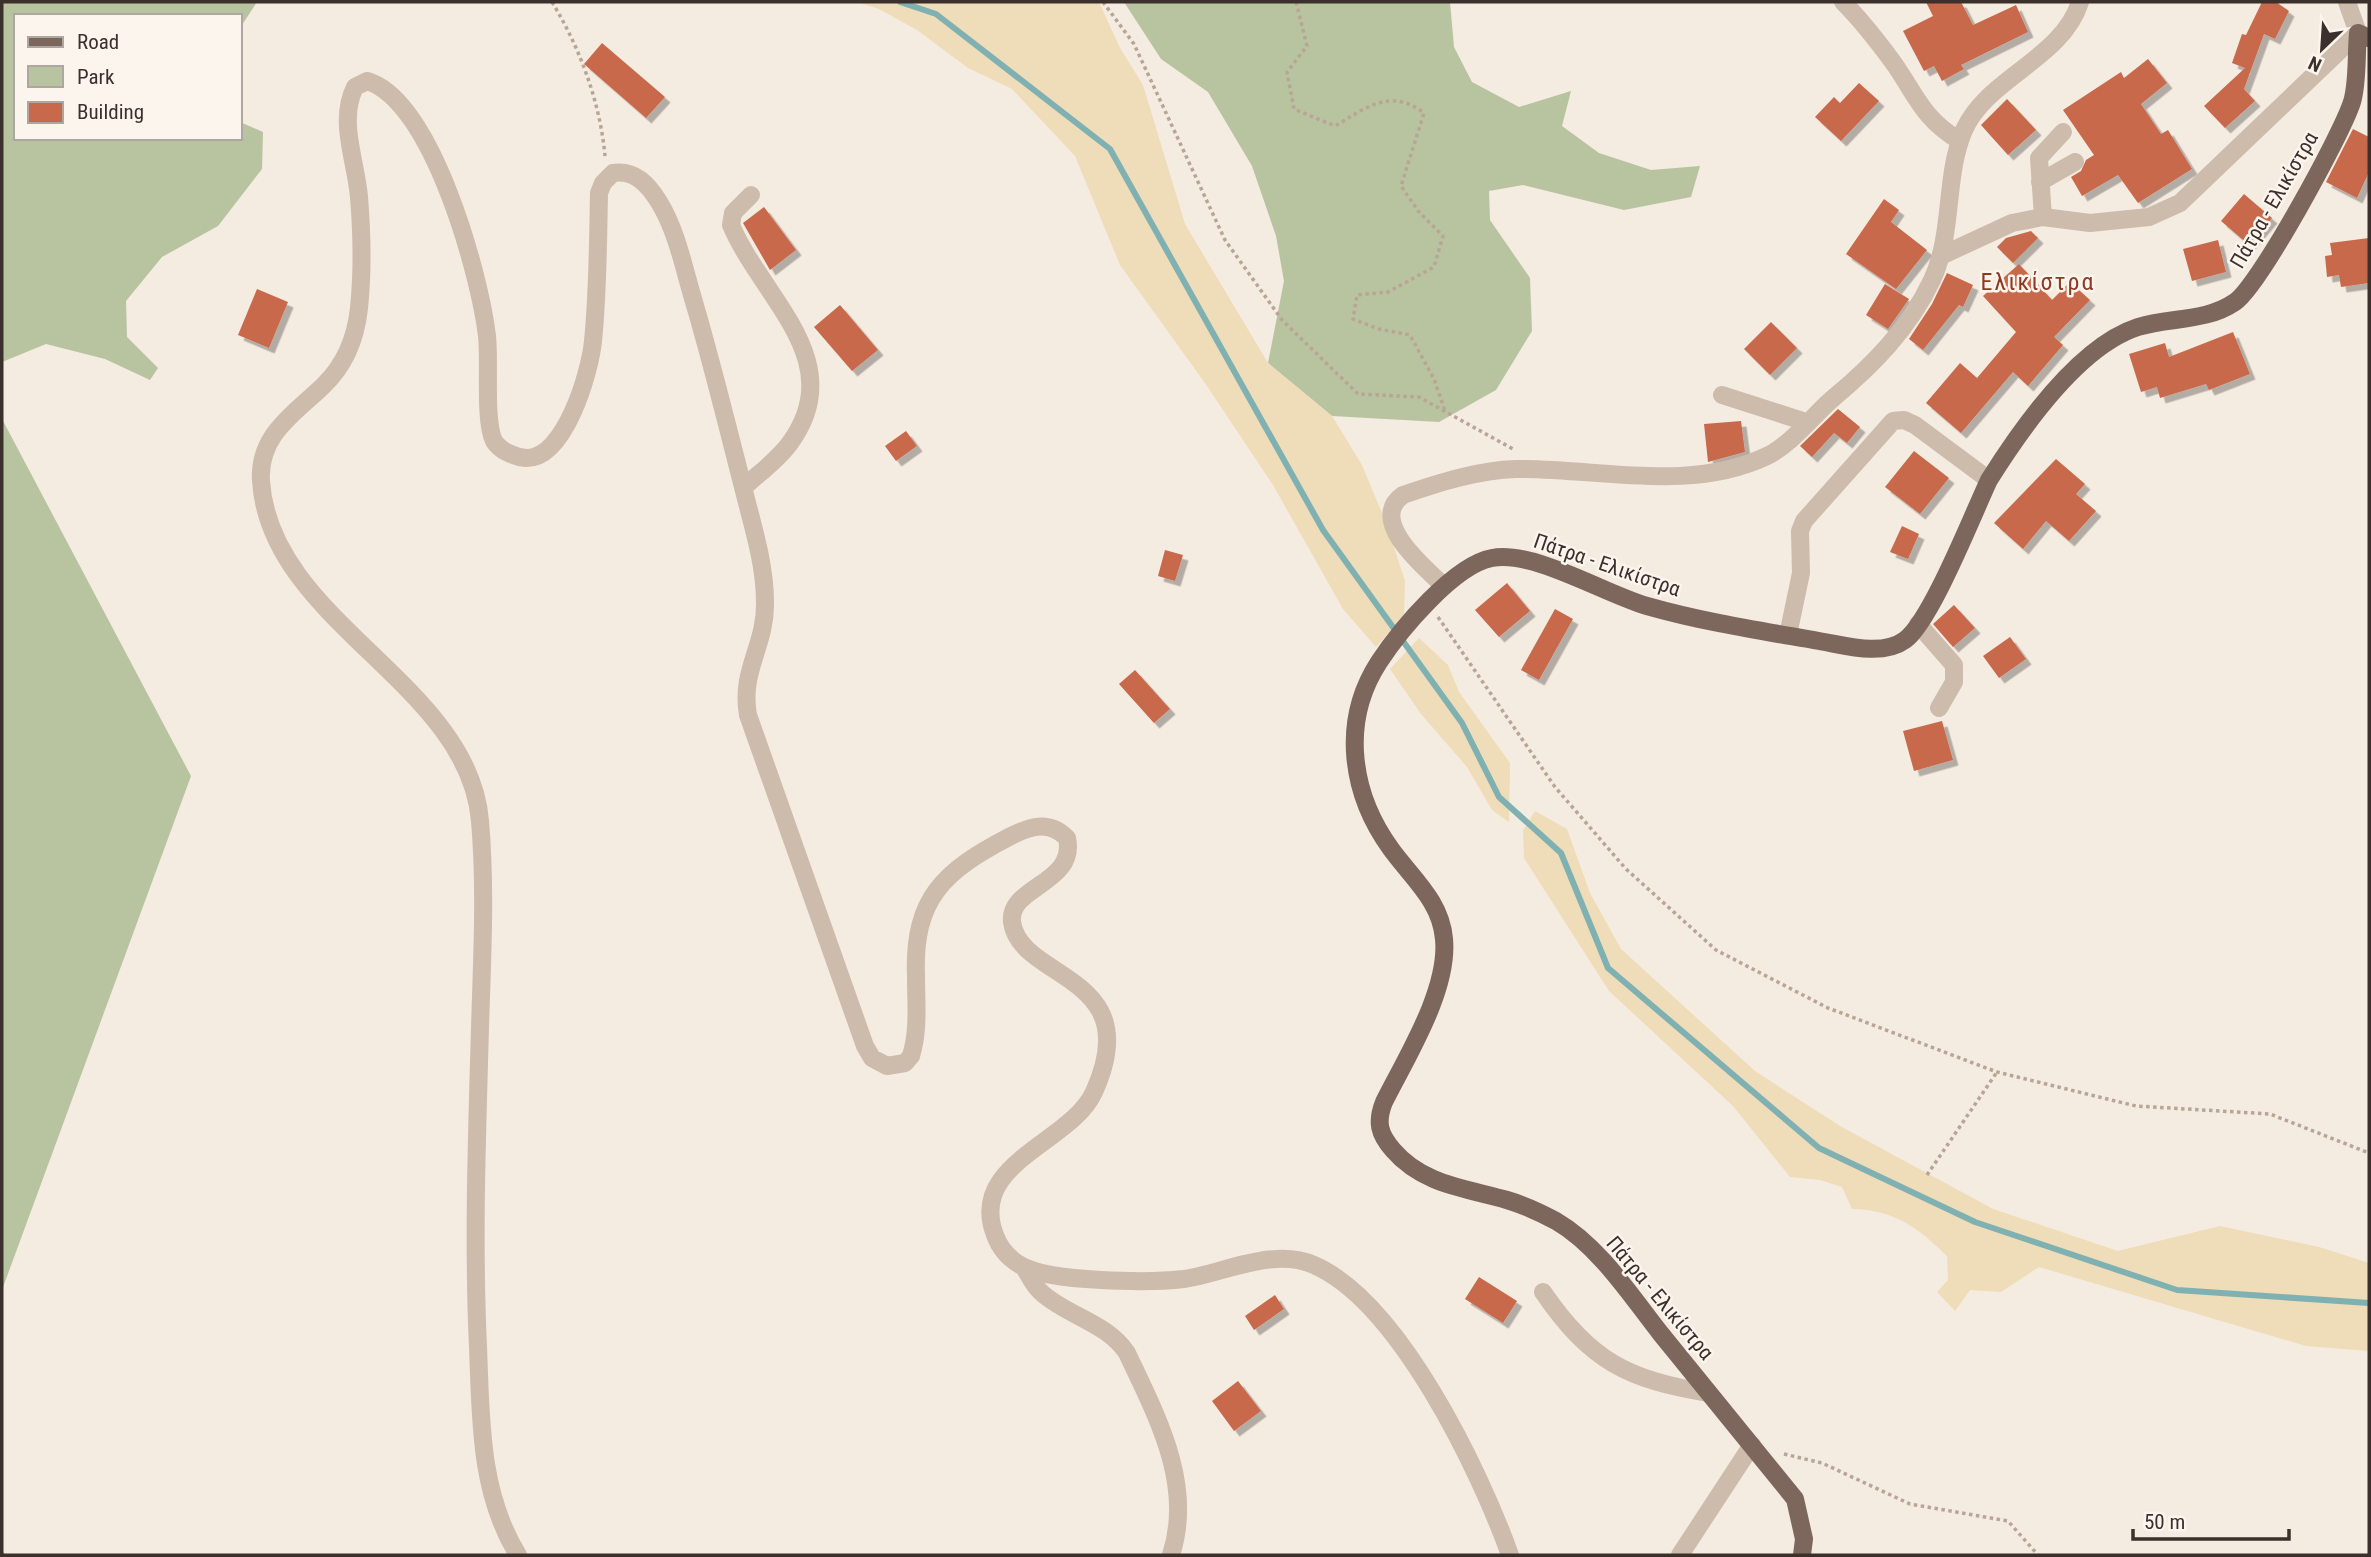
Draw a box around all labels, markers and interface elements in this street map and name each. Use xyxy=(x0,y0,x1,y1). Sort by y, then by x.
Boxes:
legend xyxy=(14,14,242,140)
north arrow xyxy=(2287,14,2357,84)
text: Road xyxy=(77,30,119,54)
text: N xyxy=(2305,51,2325,77)
text: Park xyxy=(77,65,115,89)
text: Building xyxy=(77,100,144,124)
street label: Πάτρα - Ελικίστρα xyxy=(2225,127,2323,272)
district label: Ελικίστρα xyxy=(1981,268,2095,296)
street label: Πάτρα - Ελικίστρα xyxy=(1531,529,1684,602)
street label: Πάτρα - Ελικίστρα xyxy=(1601,1231,1719,1365)
scale bar xyxy=(2133,1498,2289,1542)
text: 50 m xyxy=(2144,1510,2185,1534)

